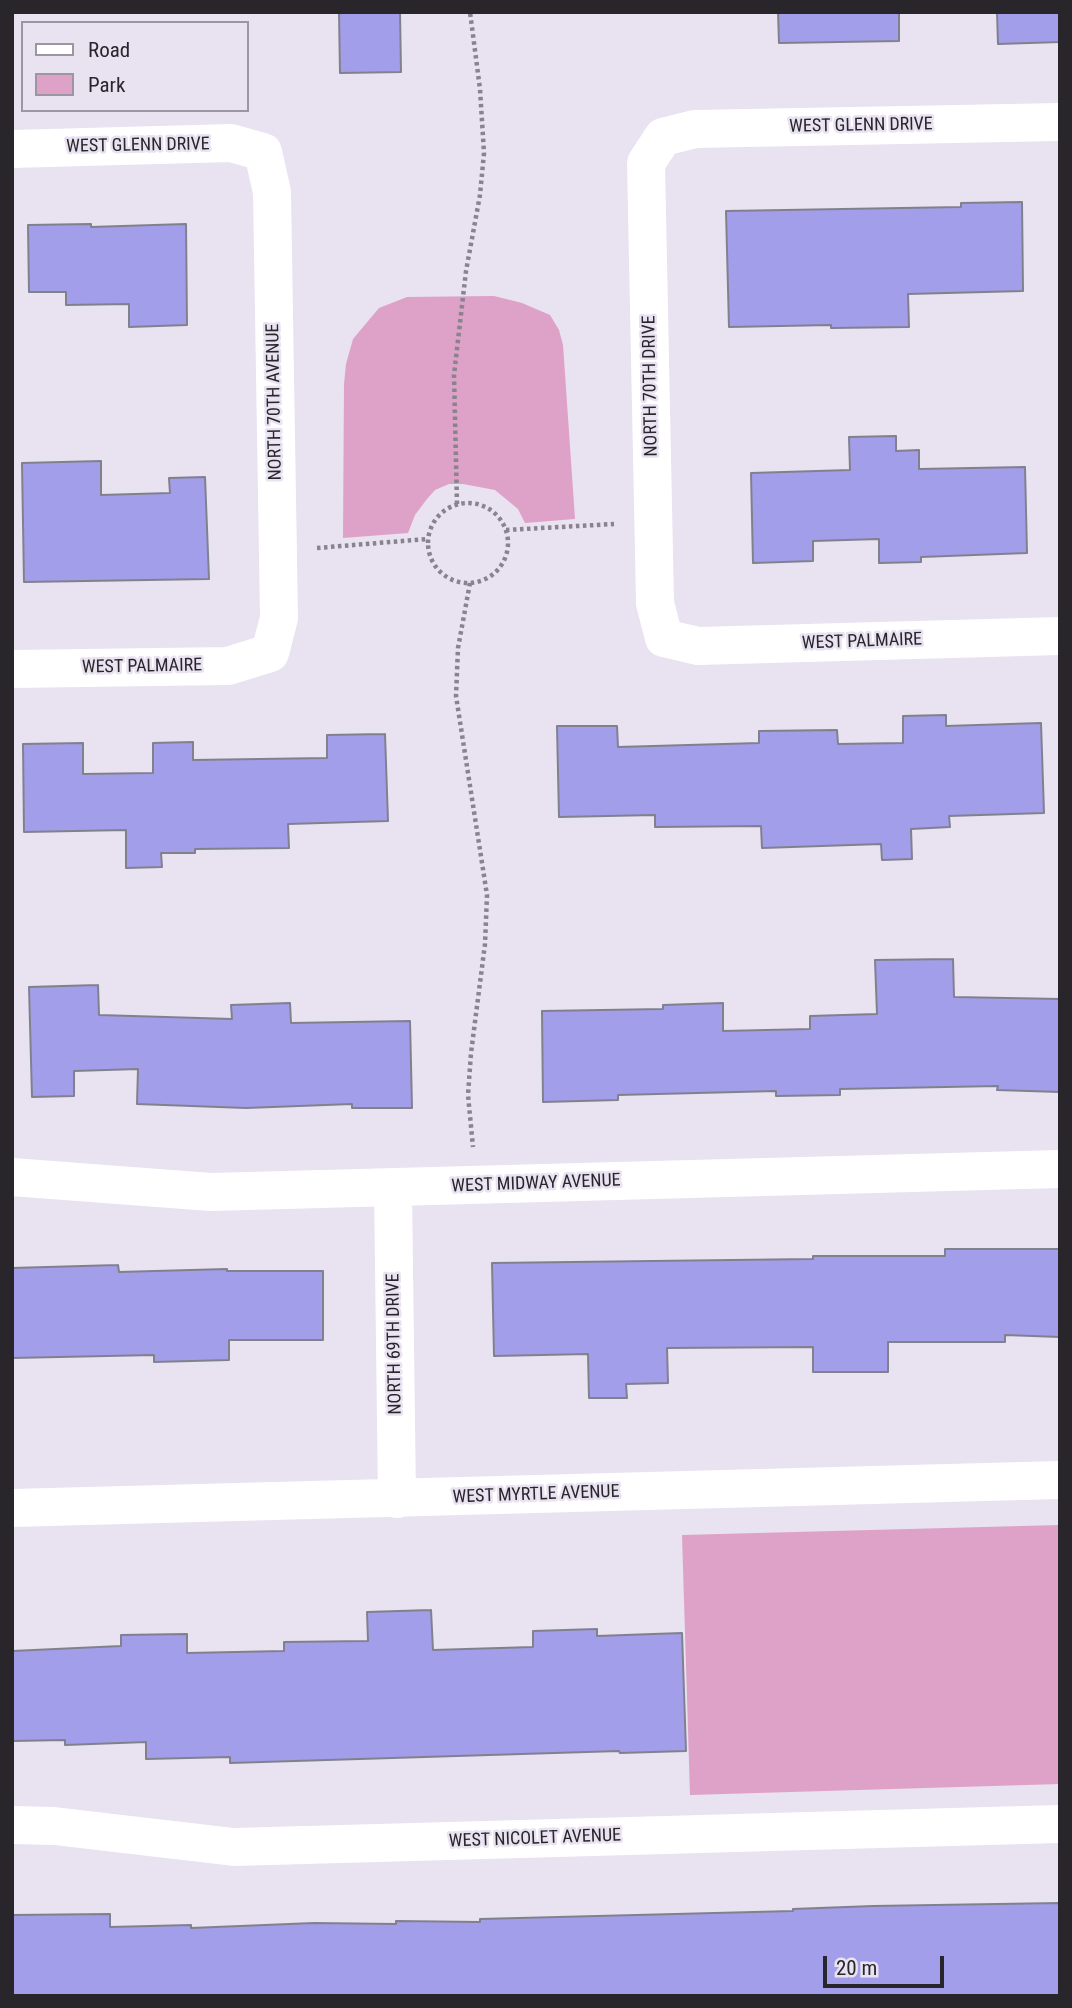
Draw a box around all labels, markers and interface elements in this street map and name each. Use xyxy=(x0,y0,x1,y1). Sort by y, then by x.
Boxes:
legend xyxy=(21,21,248,112)
text: Road xyxy=(88,38,130,62)
text: Park xyxy=(88,73,125,97)
street label: WEST GLENN DRIVE xyxy=(789,114,933,138)
street label: WEST GLENN DRIVE xyxy=(66,134,210,158)
street label: NORTH 70TH DRIVE xyxy=(639,315,663,457)
street label: NORTH 70TH AVENUE xyxy=(263,323,287,481)
street label: WEST PALMAIRE xyxy=(801,629,923,655)
street label: WEST PALMAIRE xyxy=(82,655,202,679)
street label: WEST MIDWAY AVENUE xyxy=(451,1170,621,1198)
street label: NORTH 69TH DRIVE xyxy=(383,1273,407,1415)
street label: WEST MYRTLE AVENUE xyxy=(452,1481,620,1509)
street label: WEST NICOLET AVENUE xyxy=(449,1825,621,1853)
scale bar xyxy=(827,1941,948,1985)
text: 20 m xyxy=(836,1956,877,1980)

